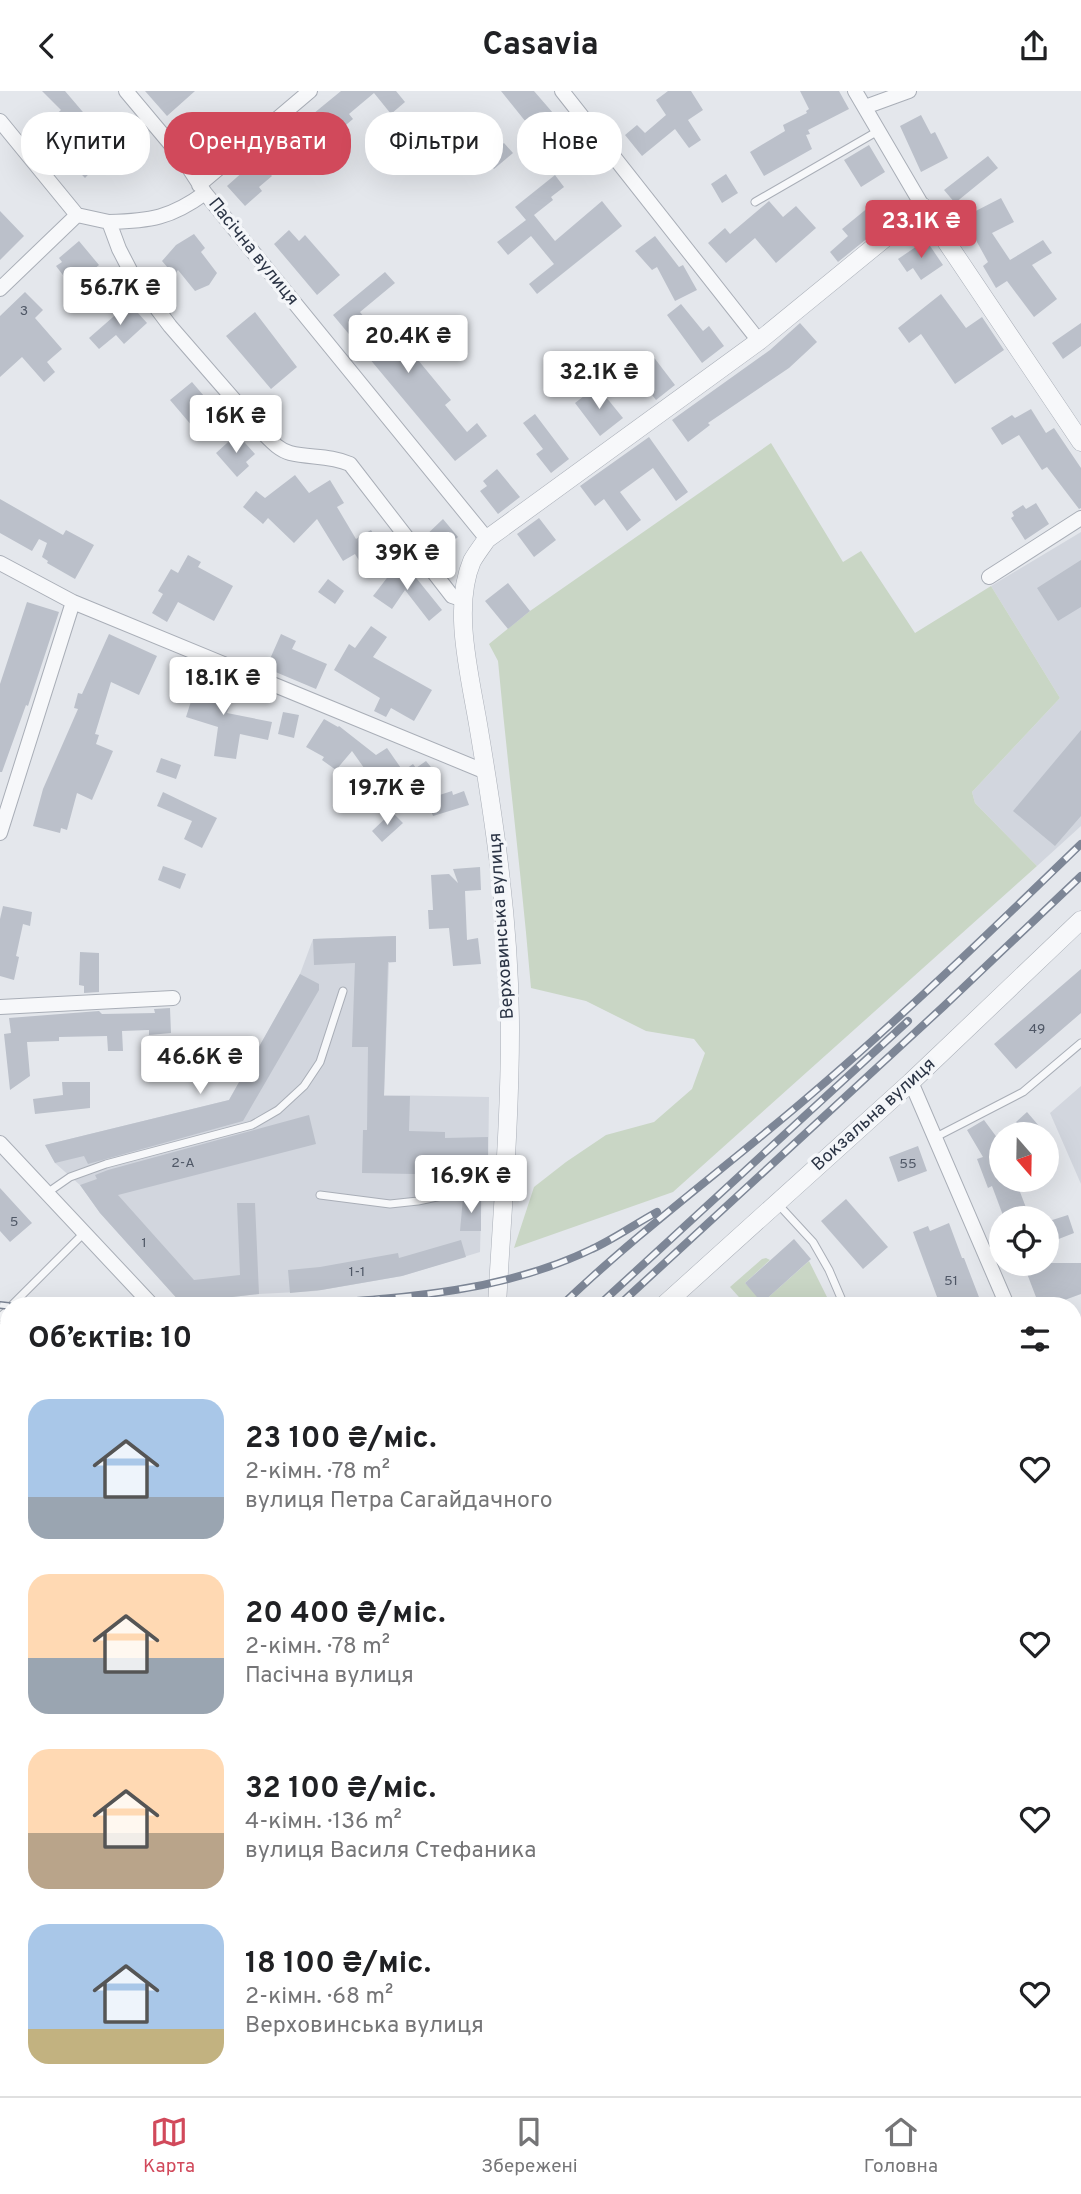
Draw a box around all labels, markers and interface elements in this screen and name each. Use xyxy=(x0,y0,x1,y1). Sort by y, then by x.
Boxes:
text: Casavia xyxy=(482,26,599,66)
icon: back xyxy=(28,27,66,65)
icon: share xyxy=(1015,27,1053,65)
chip: Купити xyxy=(21,112,150,175)
chip: Орендувати xyxy=(164,112,351,175)
chip: Фільтри xyxy=(365,112,503,175)
chip: Нове xyxy=(517,112,622,175)
street label: Пасічна вулиця xyxy=(203,193,303,311)
pin: 23.1K ₴ xyxy=(856,201,986,260)
text: 23.1K ₴ xyxy=(881,208,961,237)
pin: 56.7K ₴ xyxy=(55,267,185,327)
text: 56.7K ₴ xyxy=(79,275,161,304)
house number: 3 xyxy=(20,303,28,320)
pin: 20.4K ₴ xyxy=(343,315,473,375)
text: 20.4K ₴ xyxy=(365,323,451,352)
pin: 32.1K ₴ xyxy=(534,351,664,411)
text: 32.1K ₴ xyxy=(559,359,639,388)
pin: 16K ₴ xyxy=(187,395,285,455)
text: 16K ₴ xyxy=(206,403,266,432)
pin: 39K ₴ xyxy=(358,533,456,592)
text: 39K ₴ xyxy=(374,540,440,569)
pin: 18.1K ₴ xyxy=(158,657,288,717)
text: 18.1K ₴ xyxy=(185,665,261,694)
pin: 19.7K ₴ xyxy=(322,767,452,827)
text: 19.7K ₴ xyxy=(349,775,425,804)
street label: Верховинська вулиця xyxy=(484,832,520,1020)
house number: 49 xyxy=(1029,1021,1045,1038)
pin: 46.6K ₴ xyxy=(135,1037,265,1096)
text: 46.6K ₴ xyxy=(157,1044,243,1073)
street label: Вокзальна вулиця xyxy=(807,1053,941,1177)
north arrow xyxy=(989,1122,1059,1192)
map controls xyxy=(989,1122,1059,1276)
house number: 2-А xyxy=(171,1155,195,1172)
pin: 16.9K ₴ xyxy=(406,1155,536,1215)
house number: 55 xyxy=(899,1156,917,1173)
text: 16.9K ₴ xyxy=(431,1163,511,1192)
button: locate xyxy=(989,1206,1059,1276)
house number: 5 xyxy=(10,1214,18,1231)
house number: 1 xyxy=(141,1235,147,1252)
house number: 1-1 xyxy=(349,1264,365,1281)
house number: 51 xyxy=(944,1273,958,1290)
icon: filters xyxy=(1016,1320,1054,1358)
text: Об’єктів: 10 xyxy=(28,1321,192,1358)
text: 23 100 ₴/міс. xyxy=(245,1421,437,1458)
icon: home xyxy=(84,1427,168,1511)
icon: heart xyxy=(1016,1450,1054,1488)
text: 2-кімн. · 78 m² xyxy=(245,1458,390,1487)
text: вулиця Петра Сагайдачного xyxy=(245,1487,553,1516)
text: 20 400 ₴/міс. xyxy=(245,1596,446,1633)
icon: home xyxy=(84,1602,168,1686)
icon: heart xyxy=(1016,1625,1054,1663)
text: 2-кімн. · 78 m² xyxy=(245,1633,390,1662)
text: Пасічна вулиця xyxy=(245,1662,414,1691)
text: 32 100 ₴/міс. xyxy=(245,1771,436,1808)
icon: home xyxy=(84,1777,168,1861)
icon: heart xyxy=(1016,1800,1054,1838)
text: 4-кімн. · 136 m² xyxy=(245,1808,402,1837)
text: вулиця Василя Стефаника xyxy=(245,1837,536,1866)
text: 18 100 ₴/міс. xyxy=(245,1946,431,1983)
icon: home xyxy=(84,1952,168,2036)
icon: heart xyxy=(1016,1975,1054,2013)
text: 2-кімн. · 68 m² xyxy=(245,1983,393,2012)
text: Верховинська вулиця xyxy=(245,2012,484,2041)
tab: Карта xyxy=(143,2113,195,2179)
tab: Збережені xyxy=(481,2113,578,2179)
tab: Головна xyxy=(864,2113,938,2179)

